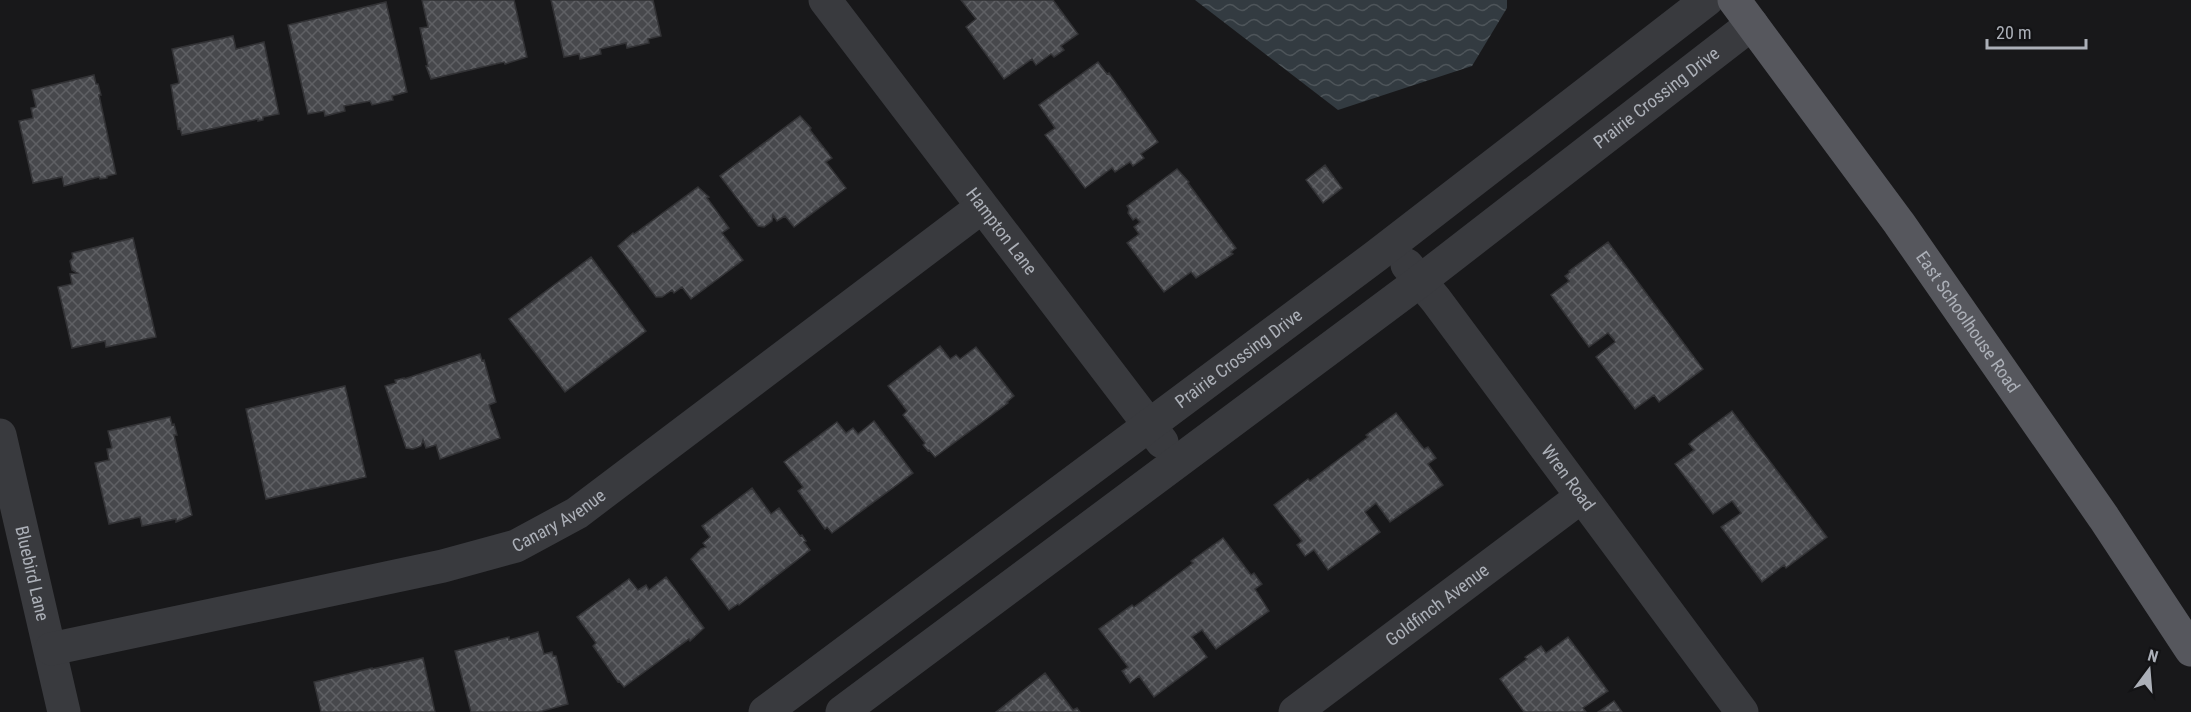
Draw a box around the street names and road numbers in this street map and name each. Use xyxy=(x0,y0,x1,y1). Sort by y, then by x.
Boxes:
street label: Prairie Crossing Drive xyxy=(1589,42,1723,153)
street label: Hampton Lane xyxy=(962,184,1042,279)
street label: East Schoolhouse Road xyxy=(1912,247,2025,396)
street label: Prairie Crossing Drive xyxy=(1171,304,1306,412)
street label: Wren Road xyxy=(1537,441,1600,514)
street label: Canary Avenue xyxy=(508,484,609,556)
street label: Bluebird Lane xyxy=(11,524,54,623)
street label: Goldfinch Avenue xyxy=(1381,559,1493,650)

